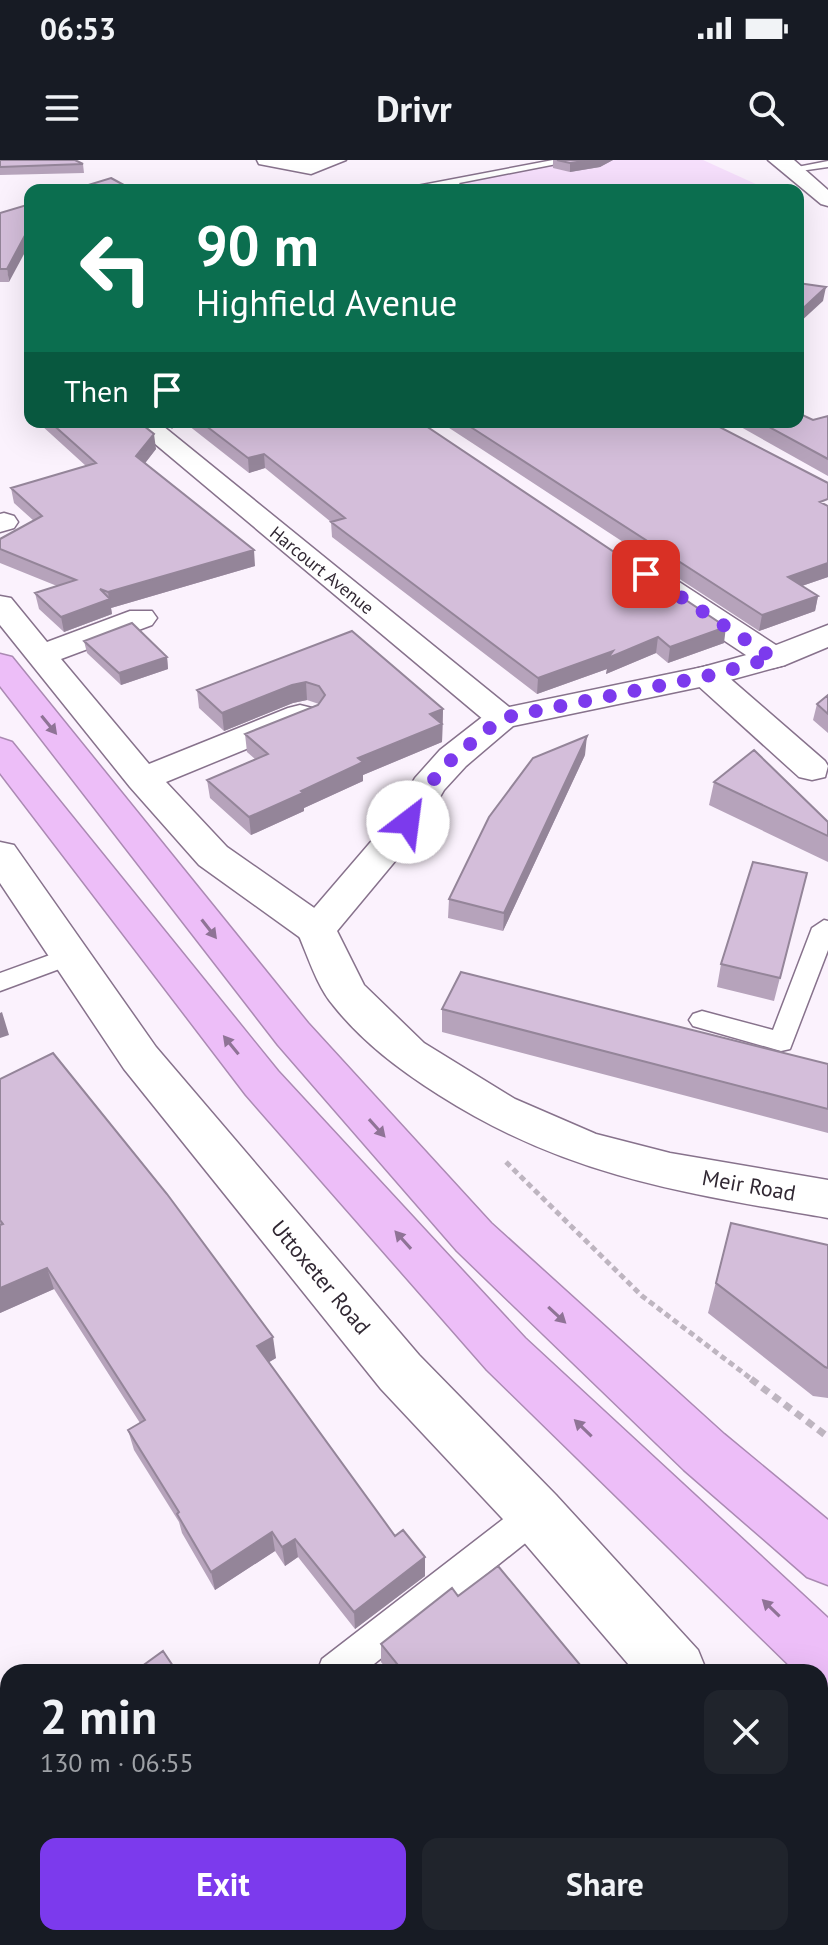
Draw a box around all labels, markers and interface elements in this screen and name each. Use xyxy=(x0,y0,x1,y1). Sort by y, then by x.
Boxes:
text: 06:53 xyxy=(40,9,116,48)
text: Drivr xyxy=(376,85,452,132)
icon: menu xyxy=(40,86,84,130)
icon: search xyxy=(744,86,788,130)
text: 90 m xyxy=(196,209,319,281)
icon: left xyxy=(64,216,168,320)
text: Highfield Avenue xyxy=(196,279,457,326)
icon: arrive xyxy=(145,368,189,412)
text: Then xyxy=(64,371,129,410)
street label: Harcourt Avenue xyxy=(265,521,379,619)
pin xyxy=(612,540,680,608)
icon: arrive xyxy=(624,552,668,596)
one-way arrow xyxy=(40,715,57,735)
position arrow xyxy=(366,780,450,864)
one-way arrow xyxy=(201,919,217,939)
one-way arrow xyxy=(224,1035,240,1055)
one-way arrow xyxy=(368,1118,385,1138)
street label: Meir Road xyxy=(700,1163,798,1207)
street label: Uttoxeter Road xyxy=(265,1214,377,1340)
one-way arrow xyxy=(395,1230,413,1249)
one-way arrow xyxy=(548,1305,567,1323)
one-way arrow xyxy=(574,1419,593,1437)
one-way arrow xyxy=(761,1599,780,1617)
text: 2 min xyxy=(40,1685,157,1747)
button: close xyxy=(704,1690,788,1774)
text: 130 m · 06:55 xyxy=(40,1746,194,1779)
button: Exit xyxy=(40,1838,406,1930)
button: Share xyxy=(422,1838,788,1930)

